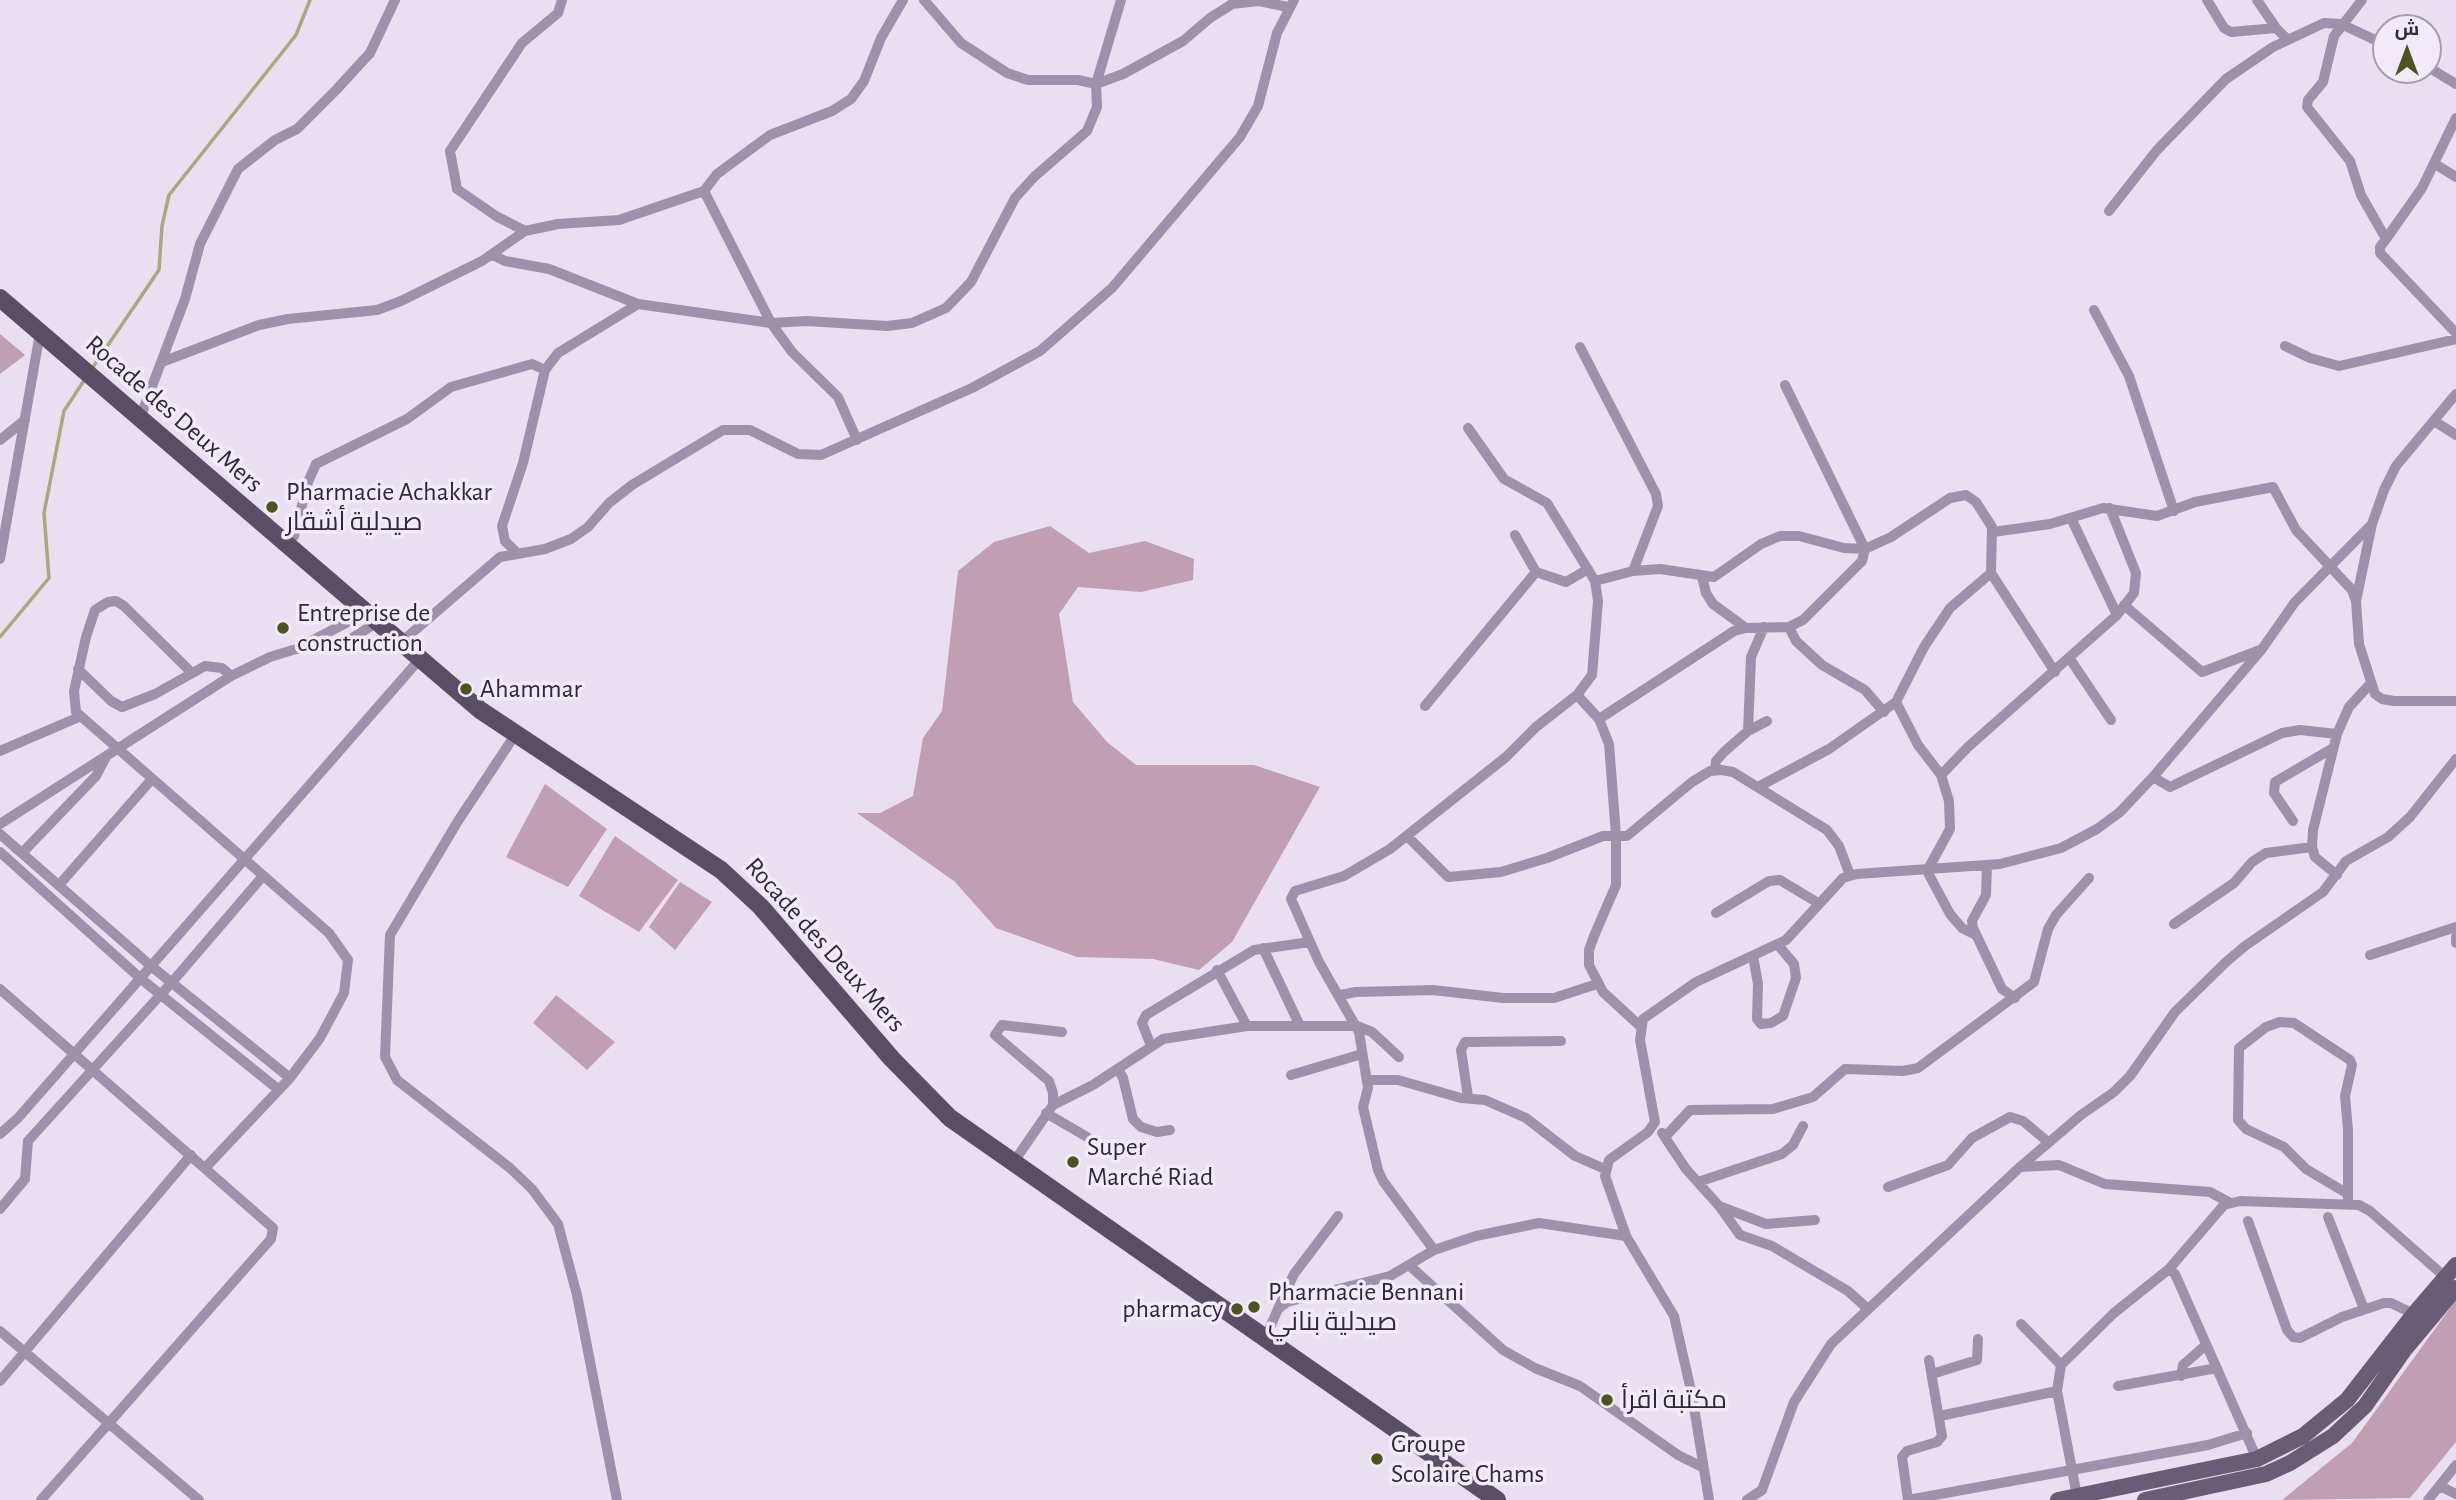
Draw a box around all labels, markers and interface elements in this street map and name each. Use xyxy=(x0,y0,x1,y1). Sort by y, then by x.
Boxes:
north arrow xyxy=(2372,14,2442,84)
text: ش xyxy=(2395,20,2419,39)
street label: Rocade des Deux Mers xyxy=(79,329,269,499)
place label: Pharmacie Achakkar صيدلية أشقار xyxy=(286,476,492,538)
marker: Pharmacie Achakkar صيدلية أشقار xyxy=(264,499,280,515)
place label: Entreprise de construction xyxy=(297,597,430,658)
marker: Entreprise de construction xyxy=(275,620,291,636)
place label: Ahammar xyxy=(480,673,582,705)
marker: Ahammar xyxy=(458,681,474,697)
street label: Rocade des Deux Mers xyxy=(738,851,912,1039)
place label: Super Marché Riad xyxy=(1087,1131,1213,1192)
marker: Super Marché Riad xyxy=(1065,1154,1081,1170)
place label: Pharmacie Bennani صيدلية بناني xyxy=(1268,1276,1464,1338)
place label: pharmacy xyxy=(1122,1293,1223,1325)
marker: Pharmacie Bennani صيدلية بناني xyxy=(1246,1299,1262,1315)
marker: pharmacy xyxy=(1229,1301,1245,1317)
place label: مكتبة اقرأ xyxy=(1621,1384,1727,1416)
marker: مكتبة اقرأ xyxy=(1599,1392,1615,1408)
place label: Groupe Scolaire Chams xyxy=(1391,1428,1544,1490)
marker: Groupe Scolaire Chams xyxy=(1369,1451,1385,1467)

